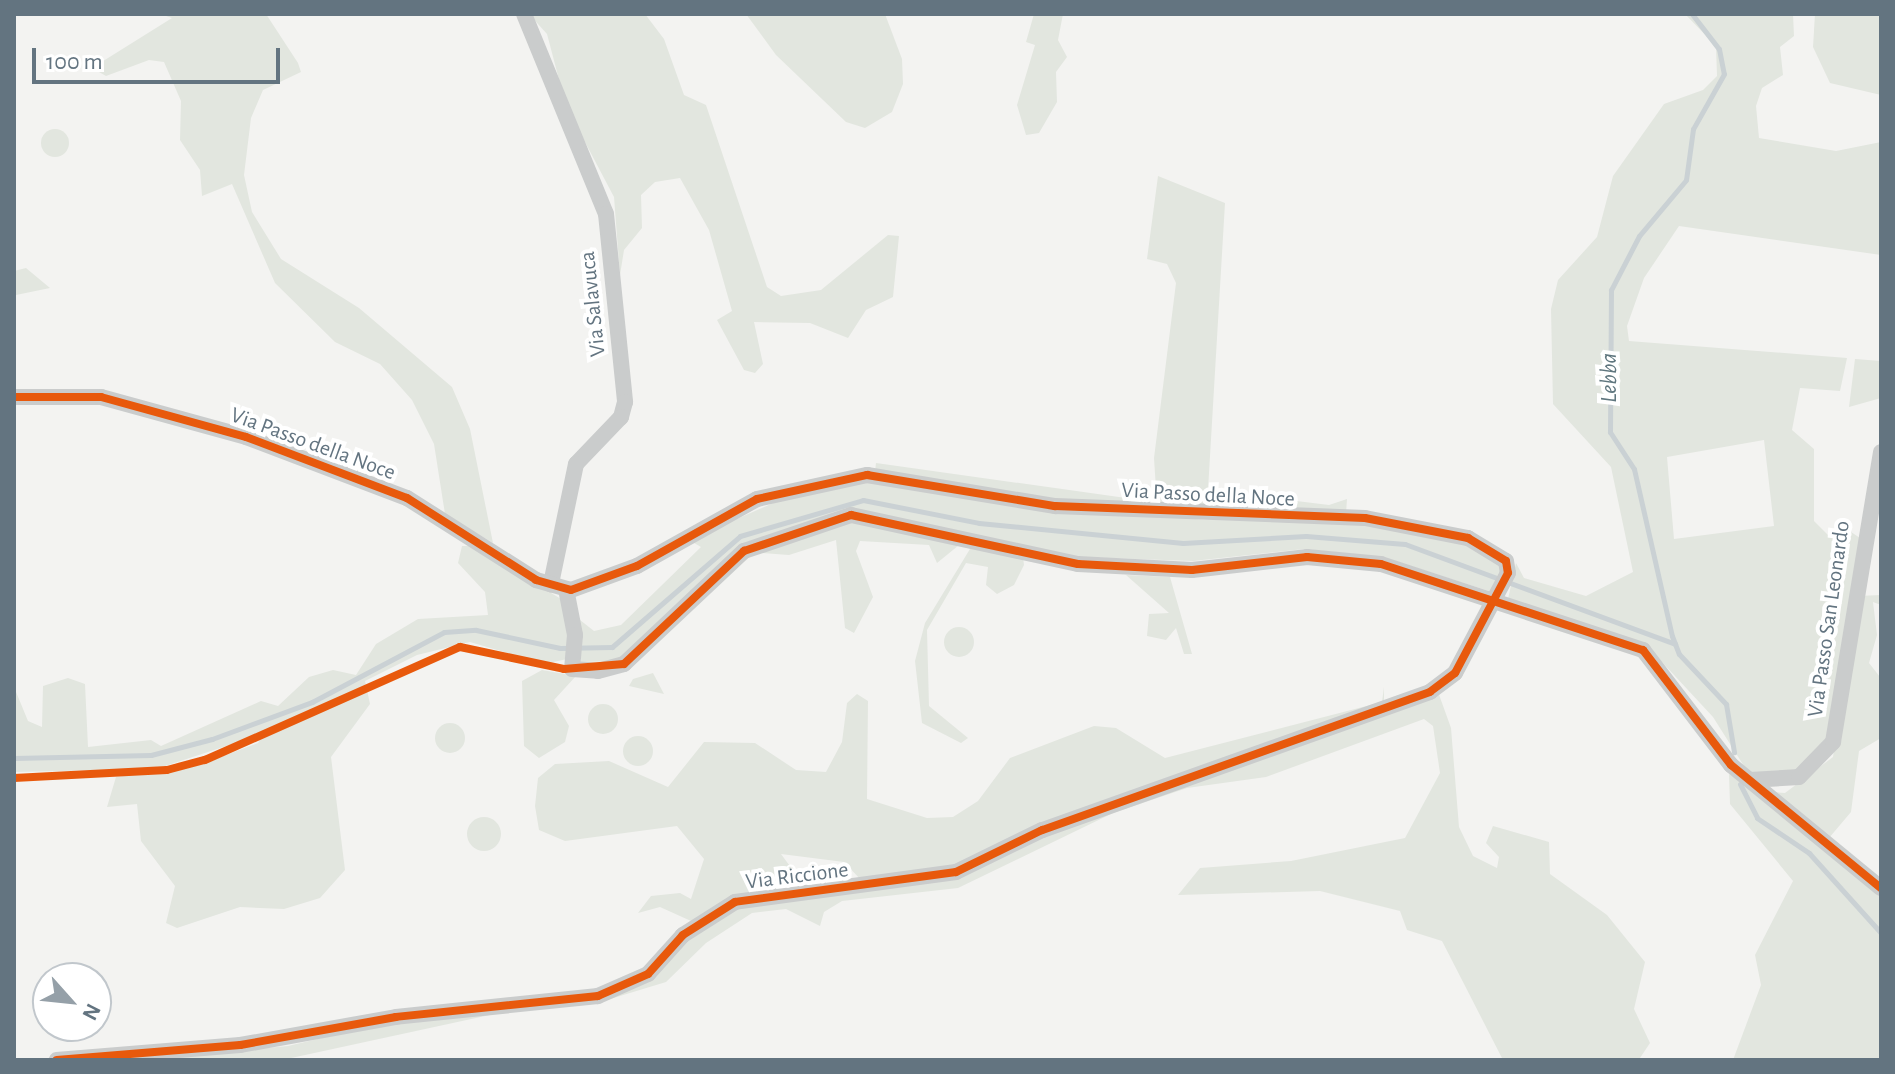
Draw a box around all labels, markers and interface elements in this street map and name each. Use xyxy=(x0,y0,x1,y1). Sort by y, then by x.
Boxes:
scale bar xyxy=(36,32,284,82)
text: 100 m xyxy=(46,50,103,74)
street label: Via Salavuca xyxy=(574,250,612,358)
water label: Lebba xyxy=(1596,353,1624,403)
street label: Via Passo della Noce xyxy=(227,402,399,486)
street label: Via Passo della Noce xyxy=(1121,477,1295,513)
street label: Via Passo San Leonardo xyxy=(1802,519,1856,719)
street label: Via Riccione xyxy=(744,857,850,895)
north arrow xyxy=(32,962,112,1042)
text: N xyxy=(78,1000,105,1024)

